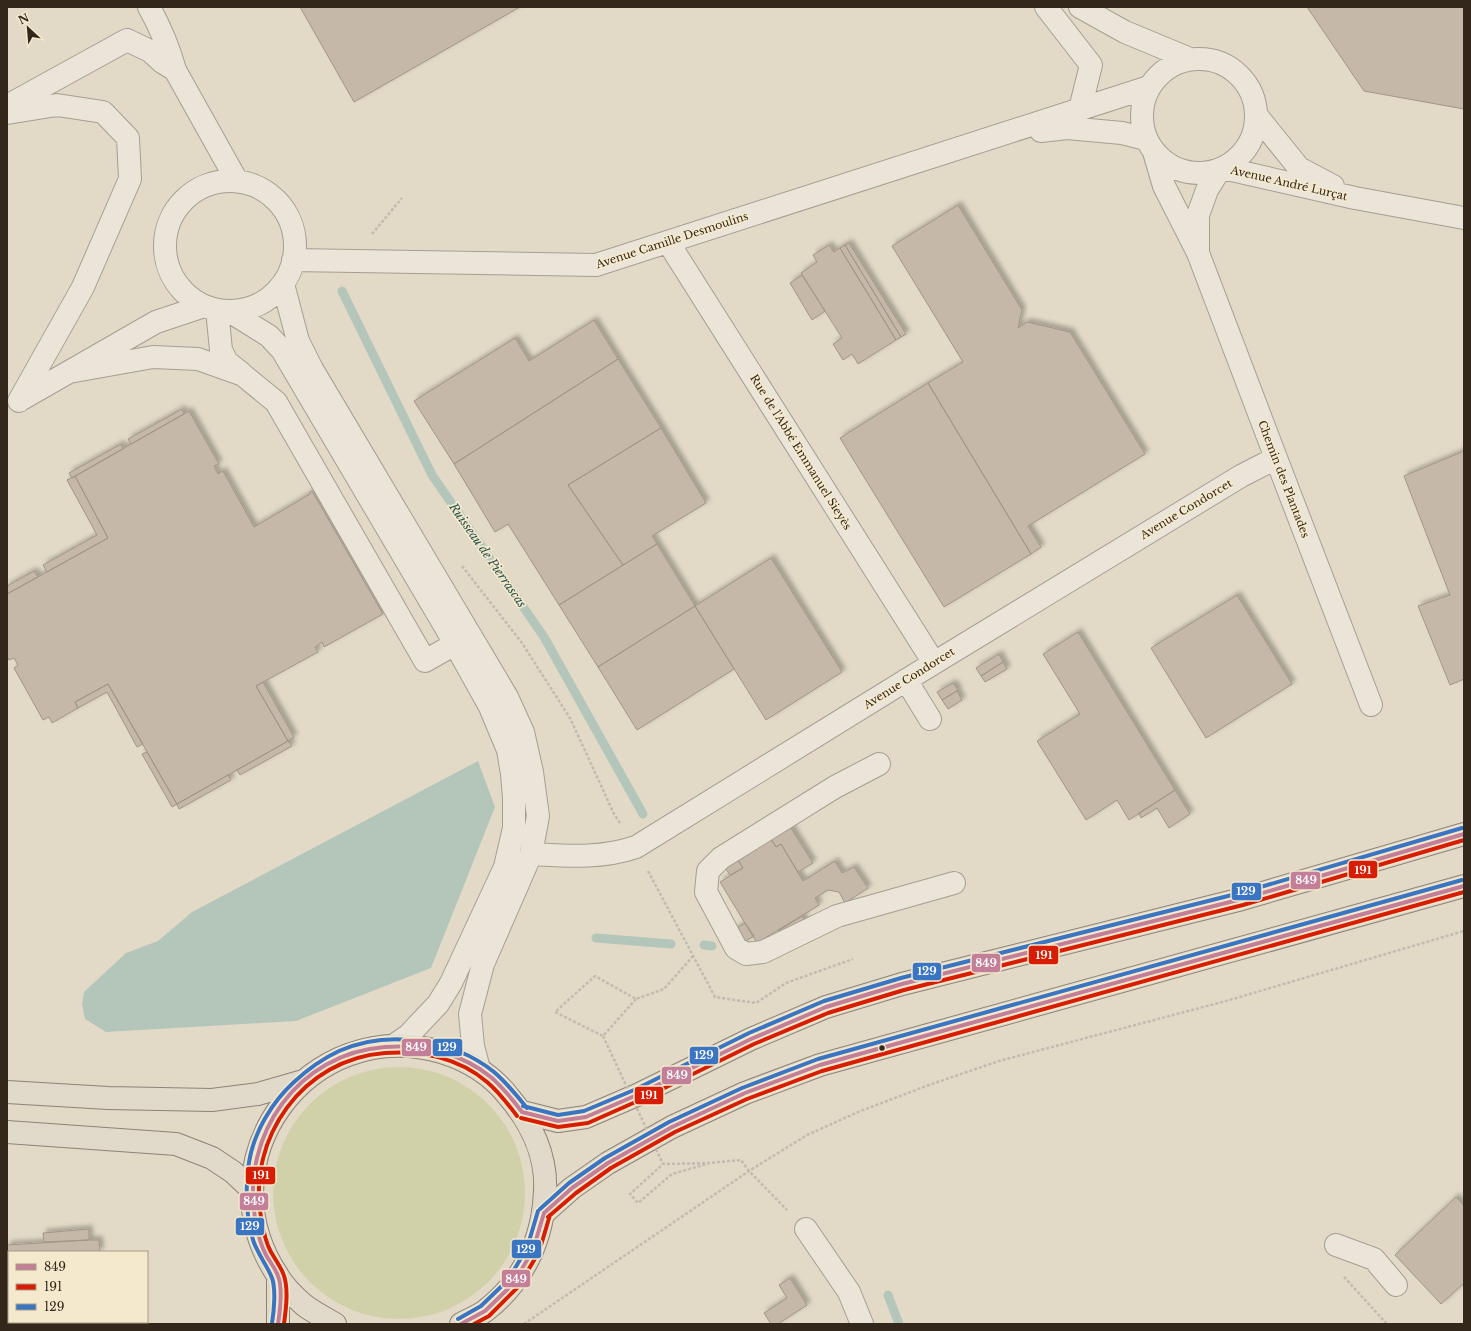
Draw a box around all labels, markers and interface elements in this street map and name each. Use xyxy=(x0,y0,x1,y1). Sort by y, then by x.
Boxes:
north arrow xyxy=(8,8,48,48)
text: N xyxy=(16,10,32,28)
street label: Avenue André Lurçat xyxy=(1228,163,1350,203)
street label: Avenue Camille Desmoulins xyxy=(593,209,750,272)
street label: Rue de l'Abbé Emmanuel Sieyès xyxy=(747,372,855,532)
street label: Chemin des Plantades xyxy=(1255,418,1313,540)
street label: Avenue Condorcet xyxy=(1137,476,1235,542)
water label: Ruisseau de Pierrascas xyxy=(446,499,530,611)
street label: Avenue Condorcet xyxy=(860,644,958,712)
line badge: 191 xyxy=(1348,860,1378,879)
text: 191 xyxy=(1354,863,1372,877)
line badge: 849 xyxy=(1290,871,1321,890)
text: 849 xyxy=(1295,873,1317,887)
line badge: 129 xyxy=(1231,882,1262,901)
text: 129 xyxy=(1236,884,1256,898)
line badge: 191 xyxy=(1028,945,1059,965)
text: 191 xyxy=(1035,948,1053,962)
line badge: 849 xyxy=(971,953,1001,973)
text: 849 xyxy=(975,956,997,970)
line badge: 129 xyxy=(912,962,942,981)
text: 129 xyxy=(917,964,937,978)
line badge: 849 xyxy=(401,1038,432,1057)
line badge: 129 xyxy=(432,1038,463,1057)
text: 849 xyxy=(405,1040,427,1054)
text: 129 xyxy=(437,1040,457,1054)
unlabelled marker xyxy=(877,1043,887,1053)
line badge: 129 xyxy=(689,1046,719,1065)
text: 129 xyxy=(694,1048,714,1062)
line badge: 849 xyxy=(661,1066,692,1085)
text: 849 xyxy=(666,1068,688,1082)
line badge: 191 xyxy=(634,1086,664,1105)
text: 191 xyxy=(640,1088,658,1102)
line badge: 191 xyxy=(245,1166,276,1185)
text: 191 xyxy=(252,1168,270,1182)
line badge: 849 xyxy=(239,1192,269,1211)
text: 849 xyxy=(243,1194,265,1208)
line badge: 129 xyxy=(235,1217,265,1236)
text: 129 xyxy=(240,1219,260,1233)
line badge: 129 xyxy=(511,1239,542,1259)
text: 129 xyxy=(516,1242,536,1256)
legend xyxy=(8,1251,148,1323)
text: 849 xyxy=(44,1259,66,1274)
line badge: 849 xyxy=(501,1269,531,1288)
text: 849 xyxy=(505,1272,527,1286)
text: 191 xyxy=(44,1279,62,1294)
text: 129 xyxy=(44,1299,64,1314)

